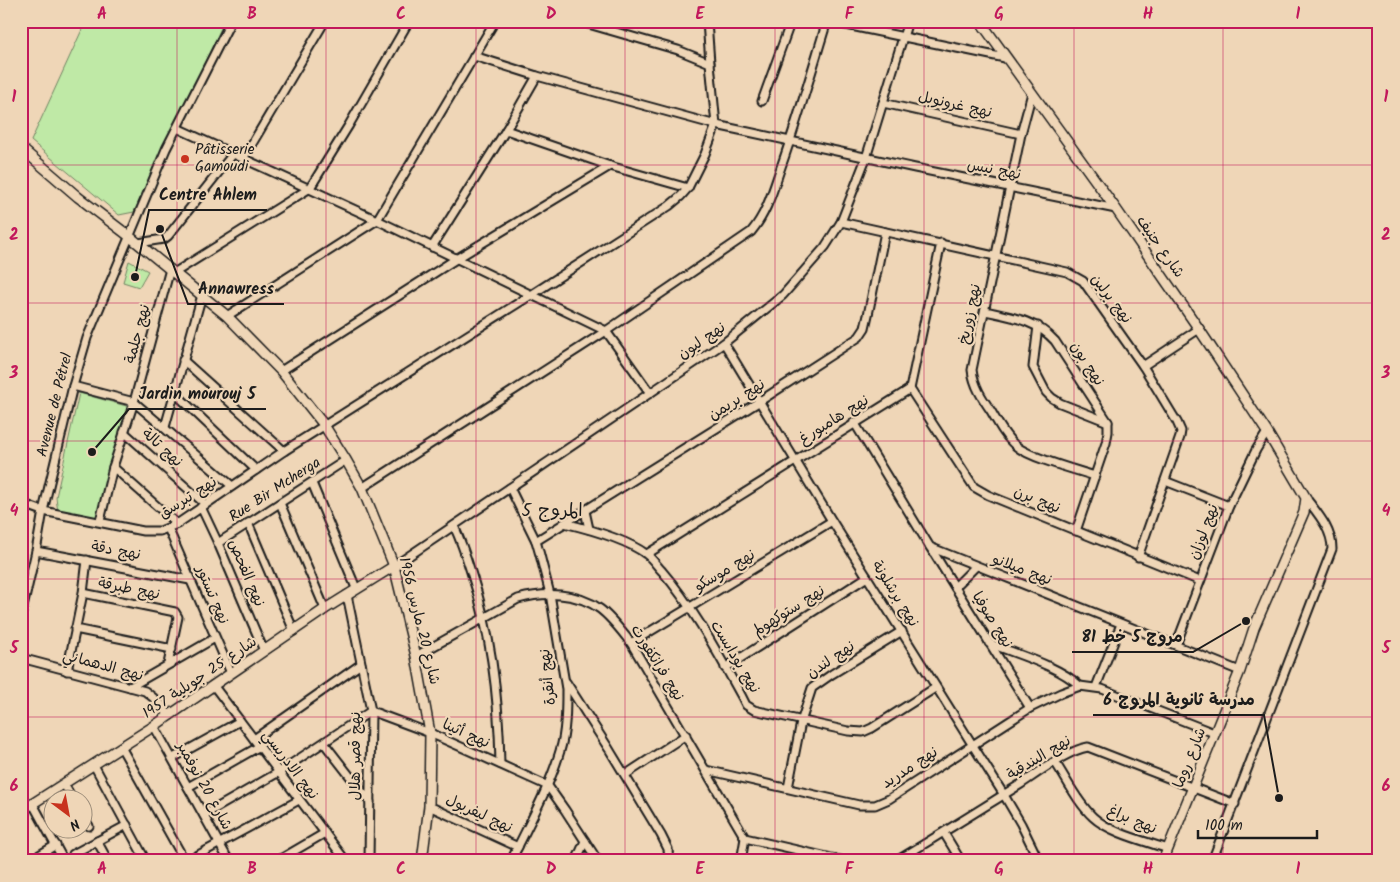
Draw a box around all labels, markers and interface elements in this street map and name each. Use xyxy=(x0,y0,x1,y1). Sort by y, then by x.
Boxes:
text: A xyxy=(97,2,107,27)
text: B xyxy=(247,2,257,27)
text: C xyxy=(396,2,406,27)
text: D xyxy=(546,2,557,27)
text: E xyxy=(696,2,706,27)
text: F xyxy=(845,2,855,27)
text: G xyxy=(994,2,1004,27)
text: H xyxy=(1143,2,1153,27)
text: I xyxy=(1296,2,1301,27)
text: 1 xyxy=(12,85,17,110)
street label: نهج غرونوبل xyxy=(916,85,994,125)
text: 1 xyxy=(1384,85,1389,110)
place label: Pâtisserie Gamoudi xyxy=(195,138,255,179)
marker: Pâtisserie Gamoudi xyxy=(179,153,191,165)
street label: نهج نيس xyxy=(965,153,1023,187)
callout: Centre Ahlem xyxy=(149,179,267,210)
text: Centre Ahlem xyxy=(159,183,257,208)
street label: شارع جنيف xyxy=(1130,211,1190,283)
text: 2 xyxy=(9,223,19,248)
text: 2 xyxy=(1381,223,1391,248)
street label: نهج برلين xyxy=(1084,269,1138,329)
callout: Annawress xyxy=(188,273,284,304)
text: Annawress xyxy=(198,277,274,302)
street label: نهج زوريخ xyxy=(952,282,988,346)
street label: نهج جلمة xyxy=(119,302,157,366)
street label: نهج ليون xyxy=(673,316,731,366)
street label: نهج بون xyxy=(1064,337,1110,391)
street label: Avenue de Pétrel xyxy=(30,350,80,459)
text: 3 xyxy=(9,361,19,386)
text: 3 xyxy=(1381,361,1391,386)
street label: نهج بريمن xyxy=(704,373,770,427)
callout: Jardin mourouj 5 xyxy=(129,378,266,409)
text: Jardin mourouj 5 xyxy=(139,382,257,407)
street label: نهج هامبورغ xyxy=(794,389,874,451)
street label: نهج تالة xyxy=(136,423,188,473)
street label: Rue Bir Mcherga xyxy=(224,451,326,529)
street label: نهج تبرسق xyxy=(154,470,222,526)
street label: نهج برن xyxy=(1010,480,1064,520)
district label: المروج 5 xyxy=(521,497,583,526)
text: 4 xyxy=(10,499,19,524)
text: 4 xyxy=(1382,499,1391,524)
street label: نهج لوزان xyxy=(1182,501,1226,563)
street label: نهج دقة xyxy=(89,535,143,567)
street label: نهج الفحص xyxy=(221,535,271,611)
street label: نهج موسكو xyxy=(689,543,760,599)
street label: نهج ميلانو xyxy=(988,547,1055,592)
street label: شارع 20 مارس 1956 xyxy=(392,555,446,687)
street label: نهج برشلونة xyxy=(865,556,925,632)
street label: نهج تستور xyxy=(188,561,235,628)
street label: نهج طبرقة xyxy=(96,571,162,607)
street label: نهج ستوكهولم xyxy=(748,579,830,643)
street label: نهج صوفيا xyxy=(965,587,1019,653)
street label: نهج بودابست xyxy=(704,616,766,698)
street label: نهج فرانكفورت xyxy=(624,620,690,706)
callout: مروج 5 خط 81 xyxy=(1072,621,1193,652)
text: مروج 5 خط 81 xyxy=(1081,625,1183,650)
street label: شارع 25 جويلية 1957 xyxy=(138,631,262,725)
street label: نهج لندن xyxy=(802,635,860,685)
text: 5 xyxy=(9,636,20,661)
text: 5 xyxy=(1381,636,1392,661)
street label: نهج الدهماني xyxy=(60,644,146,688)
street label: نهج أنقرة xyxy=(533,648,563,706)
callout: مدرسة ثانوية المروج 6 xyxy=(1093,684,1264,715)
text: مدرسة ثانوية المروج 6 xyxy=(1103,688,1255,713)
street label: نهج قصر هلال xyxy=(344,712,368,800)
street label: نهج أثينا xyxy=(438,713,494,755)
street label: شارع روما xyxy=(1167,724,1213,792)
street label: نهج الادريسي xyxy=(256,725,324,805)
street label: نهج البندقية xyxy=(1002,729,1076,787)
street label: شارع 20 نوفمبر xyxy=(169,736,238,834)
street label: نهج مدريد xyxy=(877,741,943,795)
text: 6 xyxy=(10,774,19,799)
text: 6 xyxy=(1382,774,1391,799)
street label: نهج ليفربول xyxy=(442,788,516,840)
north arrow xyxy=(42,790,92,840)
street label: نهج براغ xyxy=(1104,799,1160,841)
scale bar xyxy=(1198,807,1316,839)
text: N xyxy=(65,813,84,836)
text: 100 m xyxy=(1205,814,1243,838)
text: A xyxy=(97,857,107,882)
text: B xyxy=(247,857,257,882)
text: C xyxy=(396,857,406,882)
text: D xyxy=(546,857,557,882)
text: E xyxy=(696,857,706,882)
text: F xyxy=(845,857,855,882)
text: G xyxy=(994,857,1004,882)
text: H xyxy=(1143,857,1153,882)
text: I xyxy=(1296,857,1301,882)

